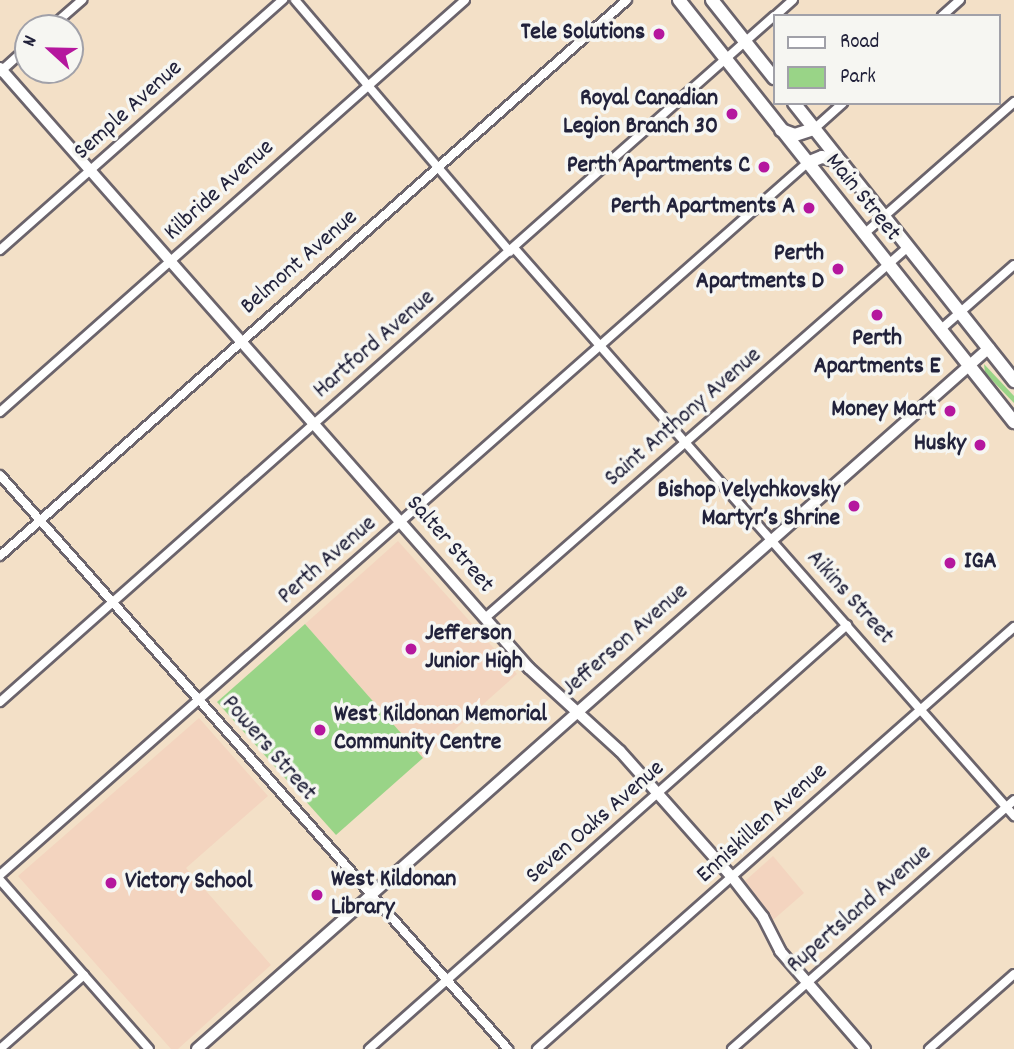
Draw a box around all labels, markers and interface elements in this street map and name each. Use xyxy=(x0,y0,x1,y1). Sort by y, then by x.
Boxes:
north arrow xyxy=(14,14,84,84)
legend xyxy=(772,14,1000,105)
place label: Tele Solutions xyxy=(521,20,645,48)
marker: Tele Solutions xyxy=(651,26,667,42)
text: Road xyxy=(840,28,879,58)
text: N xyxy=(17,32,45,51)
street label: Semple Avenue xyxy=(69,55,189,167)
text: Park xyxy=(840,63,876,93)
place label: Royal Canadian Legion Branch 30 xyxy=(563,86,718,142)
marker: Royal Canadian Legion Branch 30 xyxy=(724,106,740,122)
street label: Kilbride Avenue xyxy=(159,134,281,248)
street label: Main Street xyxy=(818,148,906,248)
place label: Perth Apartments C xyxy=(567,153,750,181)
marker: Perth Apartments C xyxy=(756,159,772,175)
place label: Perth Apartments A xyxy=(610,194,795,222)
marker: Perth Apartments A xyxy=(801,200,817,216)
street label: Belmont Avenue xyxy=(235,204,365,322)
place label: Perth Apartments D xyxy=(696,241,824,297)
marker: Perth Apartments D xyxy=(830,261,846,277)
street label: Hartford Avenue xyxy=(308,284,442,406)
marker: Perth Apartments E xyxy=(869,307,885,323)
place label: Perth Apartments E xyxy=(814,326,940,382)
street label: Saint Anthony Avenue xyxy=(600,342,768,494)
place label: Money Mart xyxy=(831,397,936,425)
marker: Money Mart xyxy=(942,403,958,419)
place label: Husky xyxy=(914,431,966,459)
marker: Husky xyxy=(972,437,988,453)
place label: Bishop Velychkovsky Martyr’s Shrine xyxy=(658,478,840,534)
street label: Salter Street xyxy=(399,490,499,600)
marker: Bishop Velychkovsky Martyr’s Shrine xyxy=(846,498,862,514)
street label: Perth Avenue xyxy=(273,510,383,612)
street label: Aikins Street xyxy=(799,545,899,651)
place label: IGA xyxy=(964,549,997,577)
marker: IGA xyxy=(942,555,958,571)
street label: Jefferson Avenue xyxy=(557,578,695,704)
place label: Jefferson Junior High xyxy=(425,621,523,677)
marker: Jefferson Junior High xyxy=(403,641,419,657)
street label: Powers Street xyxy=(214,690,322,808)
place label: West Kildonan Memorial Community Centre xyxy=(334,702,547,758)
marker: West Kildonan Memorial Community Centre xyxy=(312,722,328,738)
street label: Seven Oaks Avenue xyxy=(521,755,671,891)
street label: Enniskillen Avenue xyxy=(692,758,834,890)
street label: Rupertsland Avenue xyxy=(782,839,938,981)
place label: West Kildonan Library xyxy=(331,867,456,923)
place label: Victory School xyxy=(125,869,253,897)
marker: Victory School xyxy=(103,875,119,891)
marker: West Kildonan Library xyxy=(309,887,325,903)

